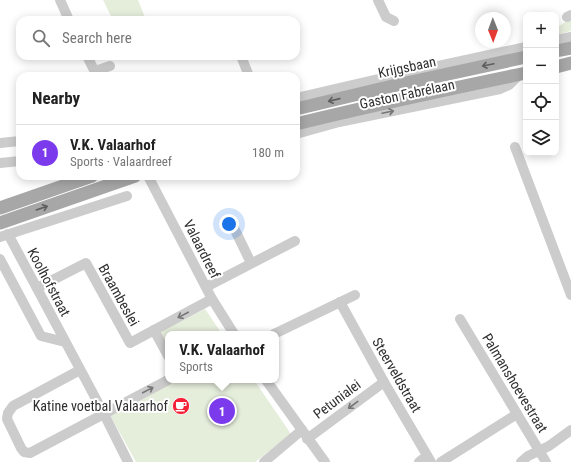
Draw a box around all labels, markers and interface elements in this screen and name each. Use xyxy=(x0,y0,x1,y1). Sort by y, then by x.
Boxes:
north arrow xyxy=(475,12,511,48)
map controls xyxy=(523,12,559,156)
button: + xyxy=(523,12,559,48)
search box xyxy=(16,16,300,60)
icon: search xyxy=(30,27,52,49)
text: Search here xyxy=(62,29,132,47)
button: − xyxy=(523,48,559,84)
street label: Krijgsbaan xyxy=(377,53,437,81)
one-way arrow xyxy=(482,62,495,70)
street label: Gaston Fabrélaan xyxy=(358,76,456,112)
button: locate xyxy=(523,84,559,120)
text: Nearby xyxy=(32,88,80,108)
one-way arrow xyxy=(327,96,340,104)
one-way arrow xyxy=(382,108,395,116)
button: layers xyxy=(523,120,559,156)
text: V.K. Valaarhof xyxy=(70,136,156,154)
text: 1 xyxy=(42,145,48,160)
text: 180 m xyxy=(252,145,284,160)
text: Sports · Valaardreef xyxy=(70,154,172,169)
one-way arrow xyxy=(36,204,48,212)
your location xyxy=(219,214,239,234)
street label: Valaardreef xyxy=(180,217,224,281)
street label: Koolhofstraat xyxy=(24,245,74,319)
street label: Braambeslei xyxy=(95,261,143,329)
one-way arrow xyxy=(177,311,189,319)
popup xyxy=(165,331,279,383)
street label: Palmanshoevestraat xyxy=(479,331,551,435)
street label: Steerveldstraat xyxy=(369,335,425,415)
text: V.K. Valaarhof xyxy=(179,341,265,359)
text: Sports xyxy=(179,359,213,374)
street label: Petunialei xyxy=(310,376,364,422)
one-way arrow xyxy=(142,386,154,393)
cafe icon: Katine voetbal Valaarhof xyxy=(171,396,191,416)
pin: 1 xyxy=(209,396,235,426)
place label: Katine voetbal Valaarhof xyxy=(33,398,169,414)
one-way arrow xyxy=(347,401,358,409)

